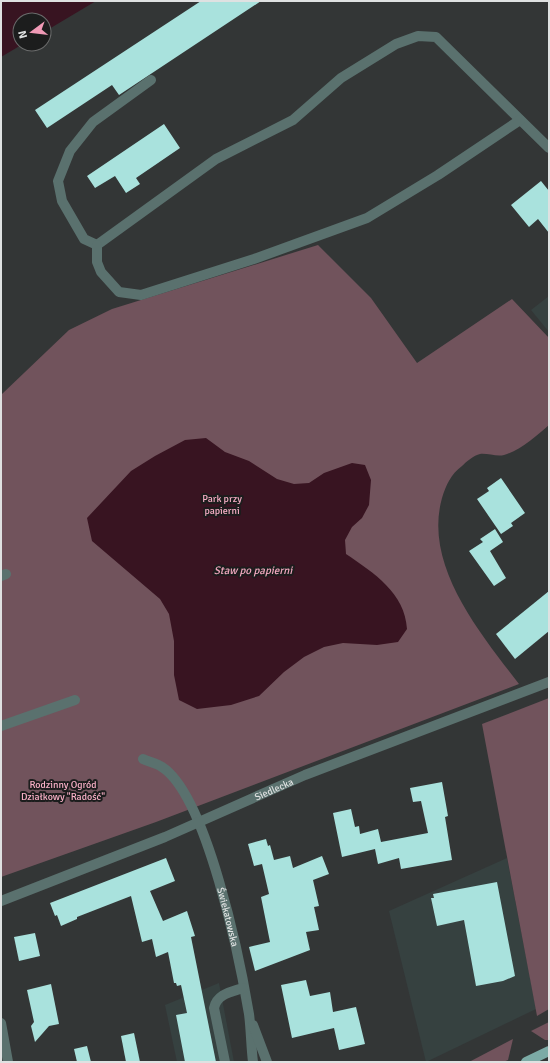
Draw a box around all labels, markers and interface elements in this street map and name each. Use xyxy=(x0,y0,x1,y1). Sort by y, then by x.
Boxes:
north arrow xyxy=(12,12,52,52)
text: N xyxy=(16,29,30,40)
park label: Park przy papierni xyxy=(202,493,242,517)
water label: Staw po papierni xyxy=(214,564,293,577)
street label: Siedlecka xyxy=(253,776,295,804)
park label: Rodzinny Ogród Działkowy "Radość" xyxy=(21,779,105,803)
street label: Świekatowska xyxy=(214,886,241,948)

